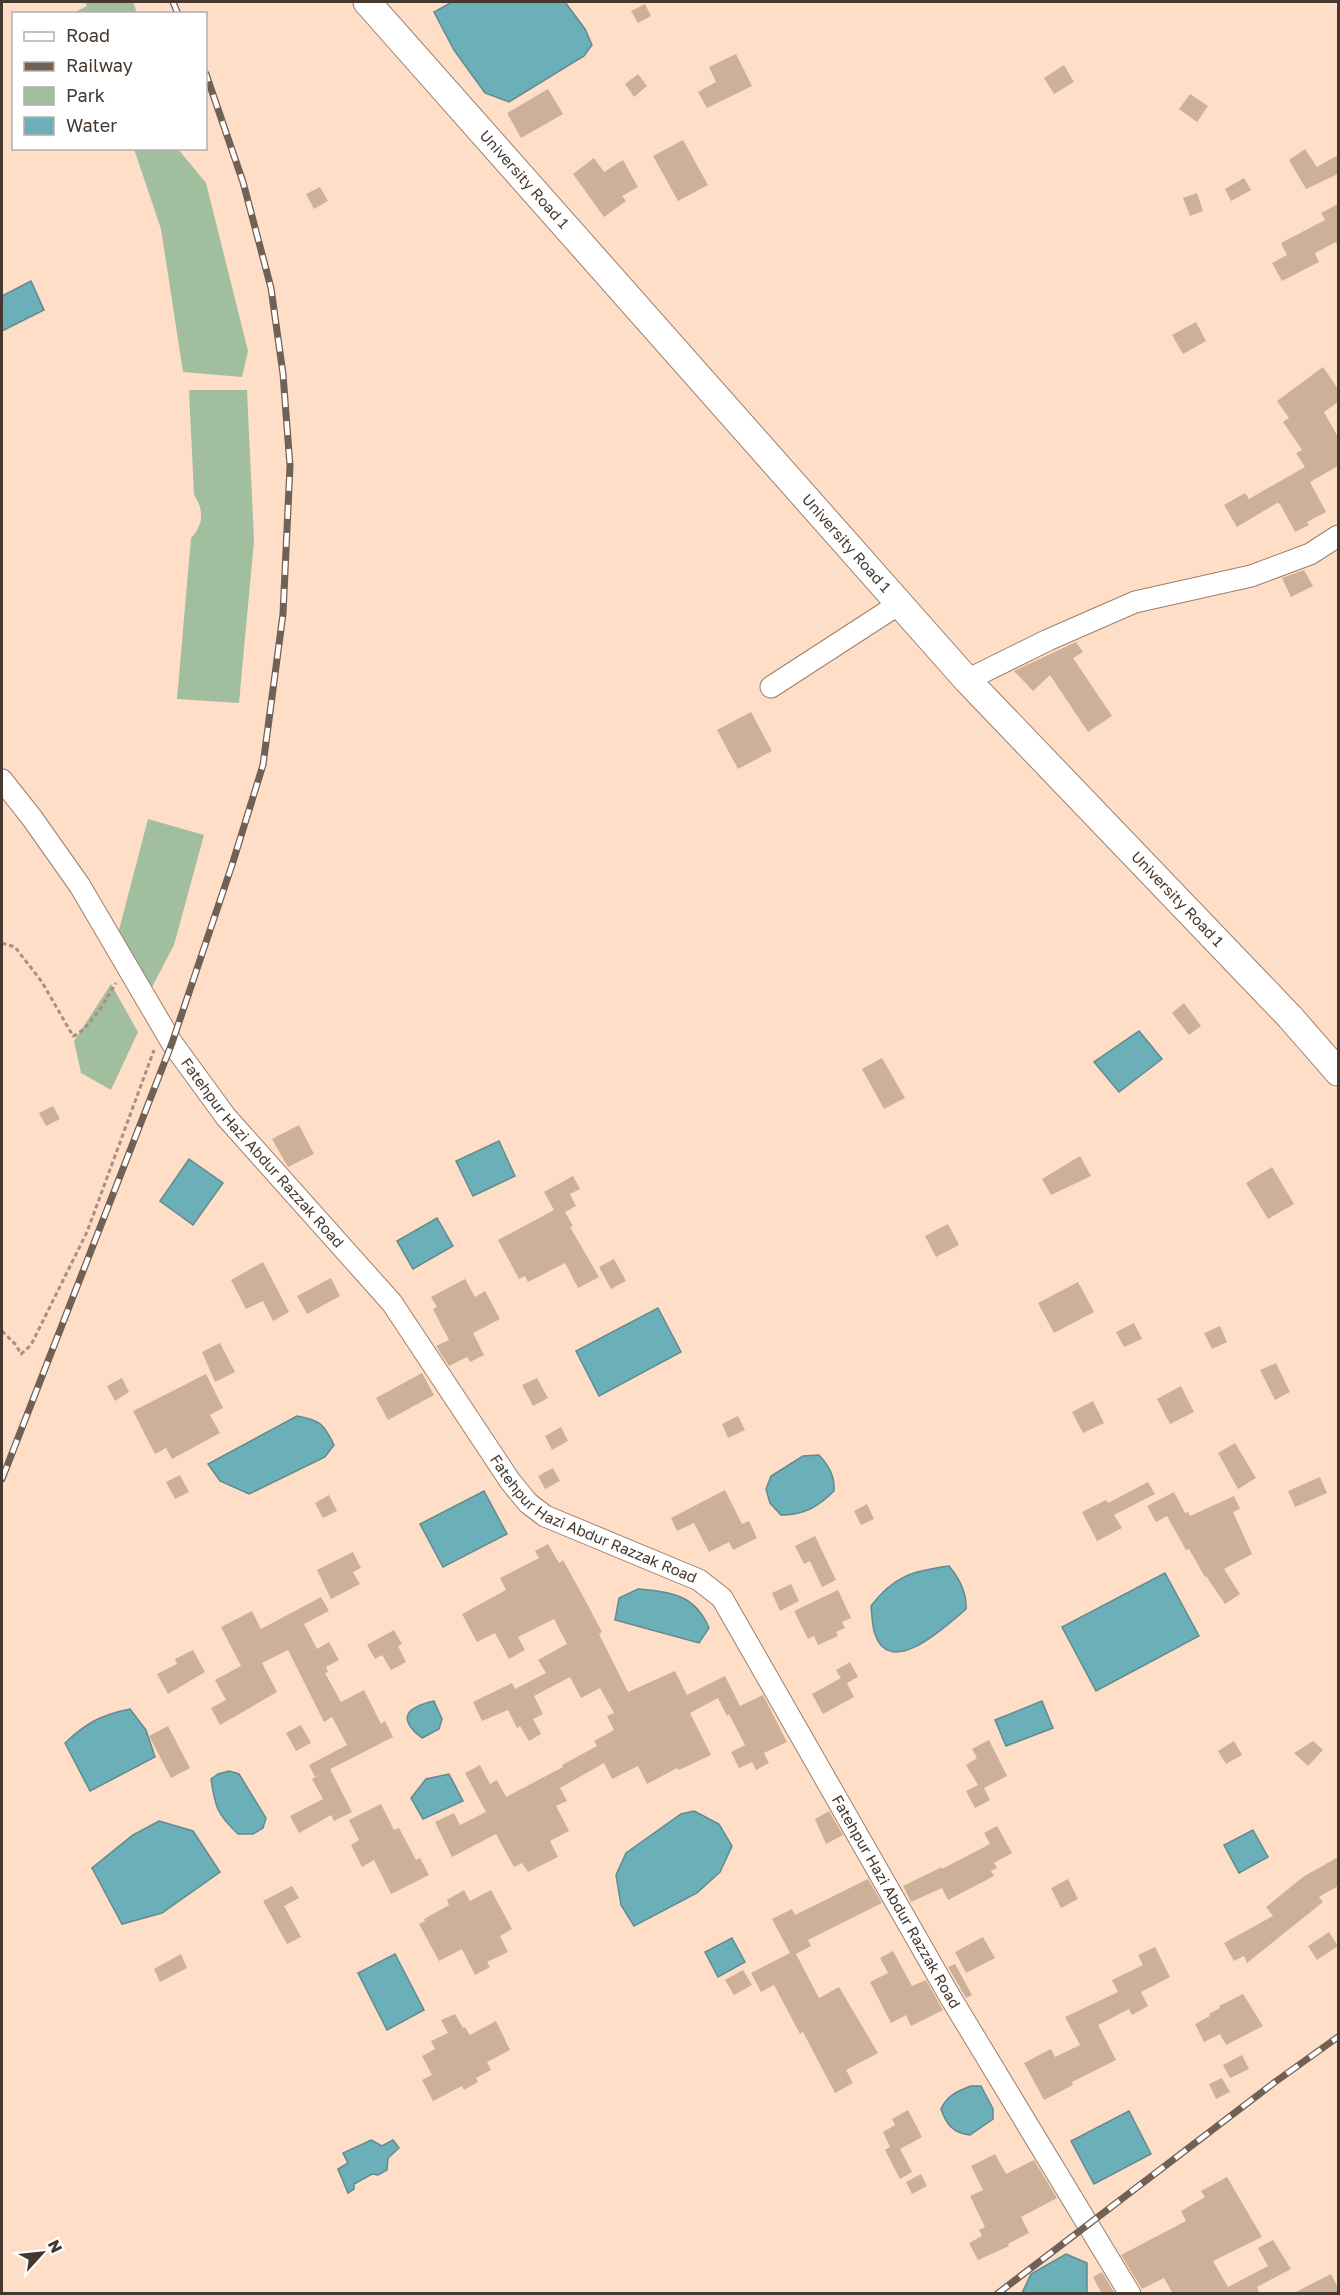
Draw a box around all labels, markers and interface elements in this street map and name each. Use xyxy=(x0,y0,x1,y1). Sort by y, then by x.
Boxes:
legend xyxy=(12,12,207,150)
text: Road xyxy=(66,24,110,46)
text: Railway xyxy=(66,54,133,76)
text: Park xyxy=(66,84,105,106)
text: Water xyxy=(66,114,117,136)
street label: University Road 1 xyxy=(477,126,573,232)
street label: University Road 1 xyxy=(799,490,895,596)
street label: University Road 1 xyxy=(1128,847,1228,950)
street label: Fatehpur Hazi Abdur Razzak Road xyxy=(178,1054,348,1251)
street label: Fatehpur Hazi Abdur Razzak Road xyxy=(487,1451,700,1586)
street label: Fatehpur Hazi Abdur Razzak Road xyxy=(829,1791,965,2011)
north arrow xyxy=(12,2223,72,2283)
text: N xyxy=(44,2236,67,2256)

